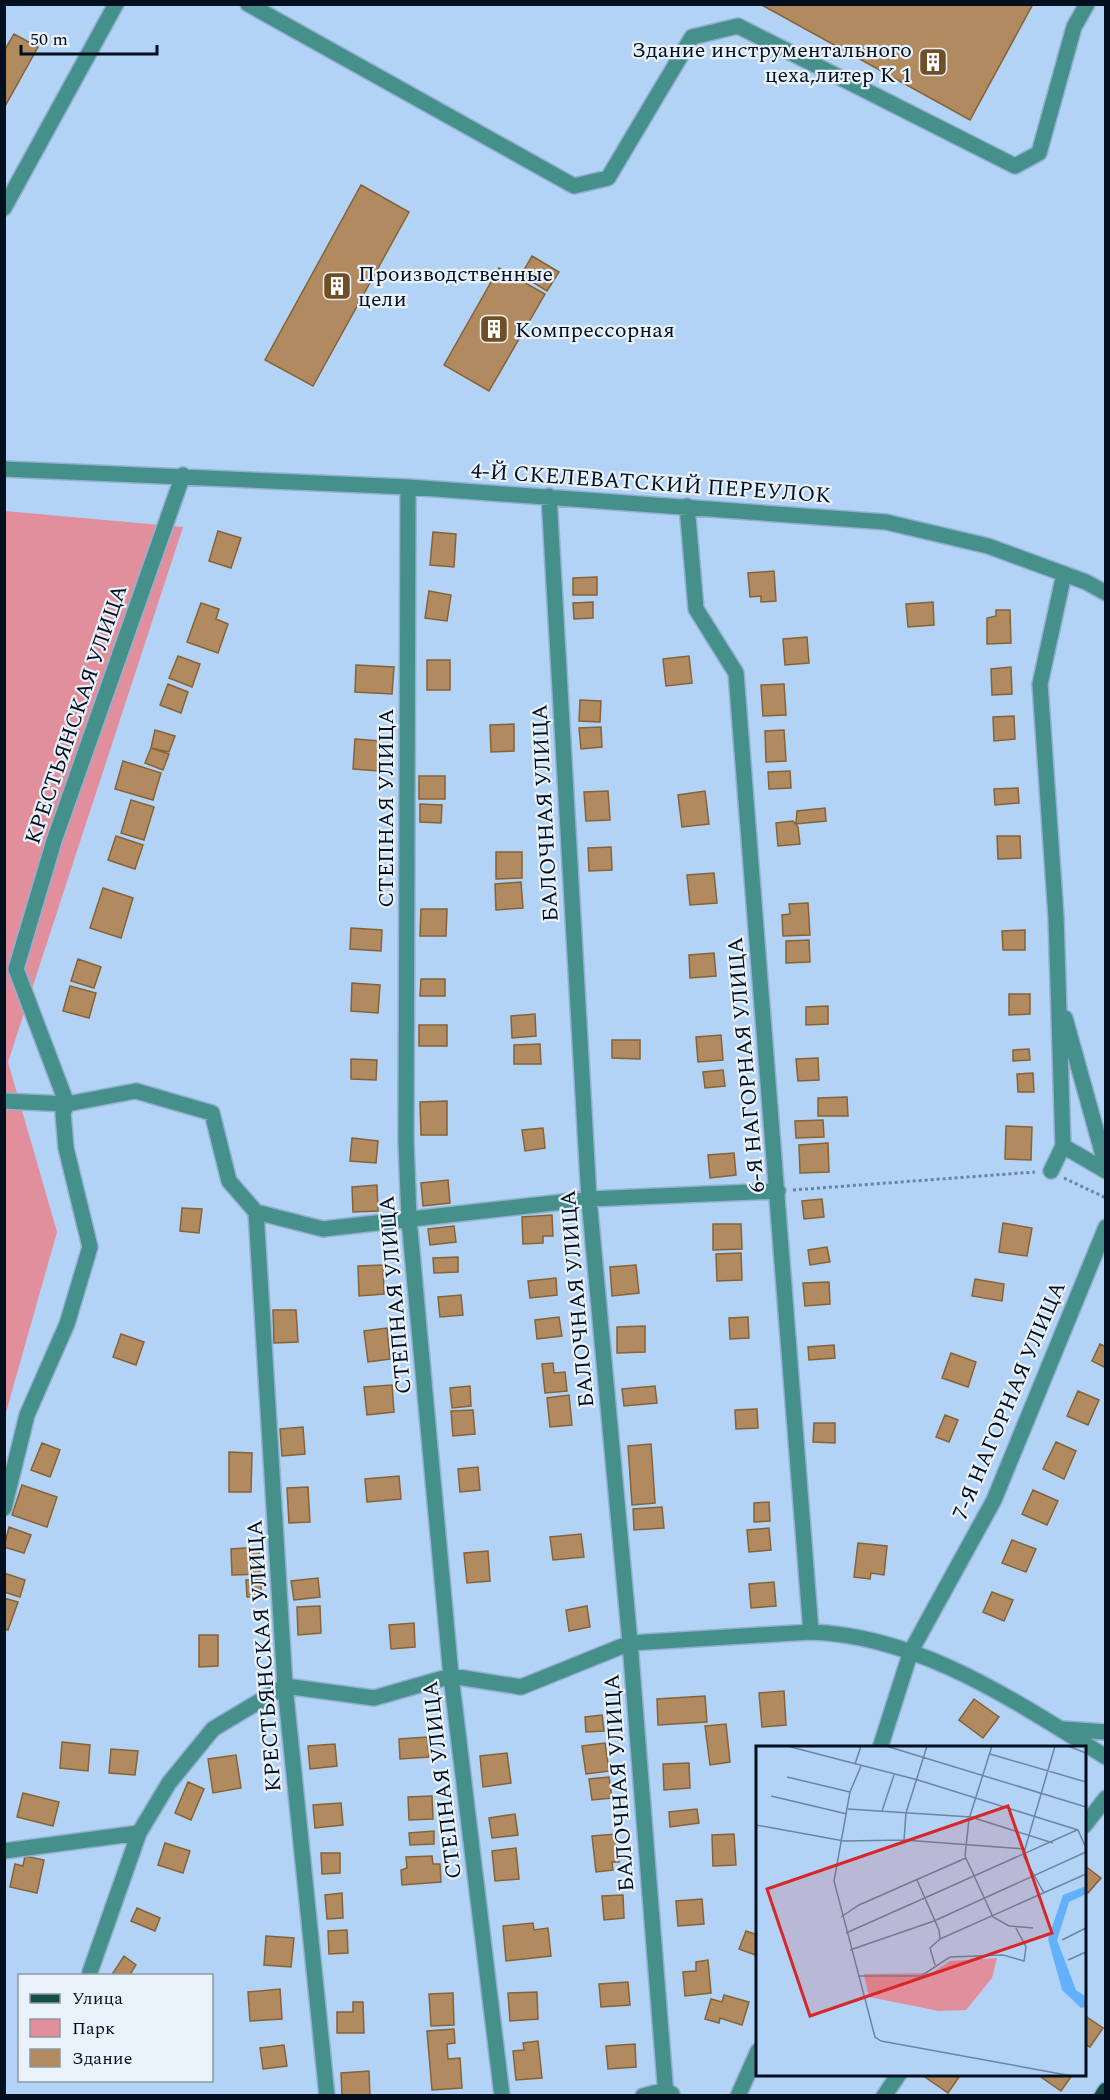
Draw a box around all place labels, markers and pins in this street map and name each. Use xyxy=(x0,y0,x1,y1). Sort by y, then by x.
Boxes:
place label: Здание инструментального цеха,литер К 1 xyxy=(632,34,912,92)
building icon: Здание инструментального цеха,литер К 1 xyxy=(917,46,949,78)
place label: Производственные цели xyxy=(358,258,553,316)
building icon: Производственные цели xyxy=(321,270,353,302)
building icon: Компрессорная xyxy=(478,313,510,345)
place label: Компрессорная xyxy=(515,314,675,347)

